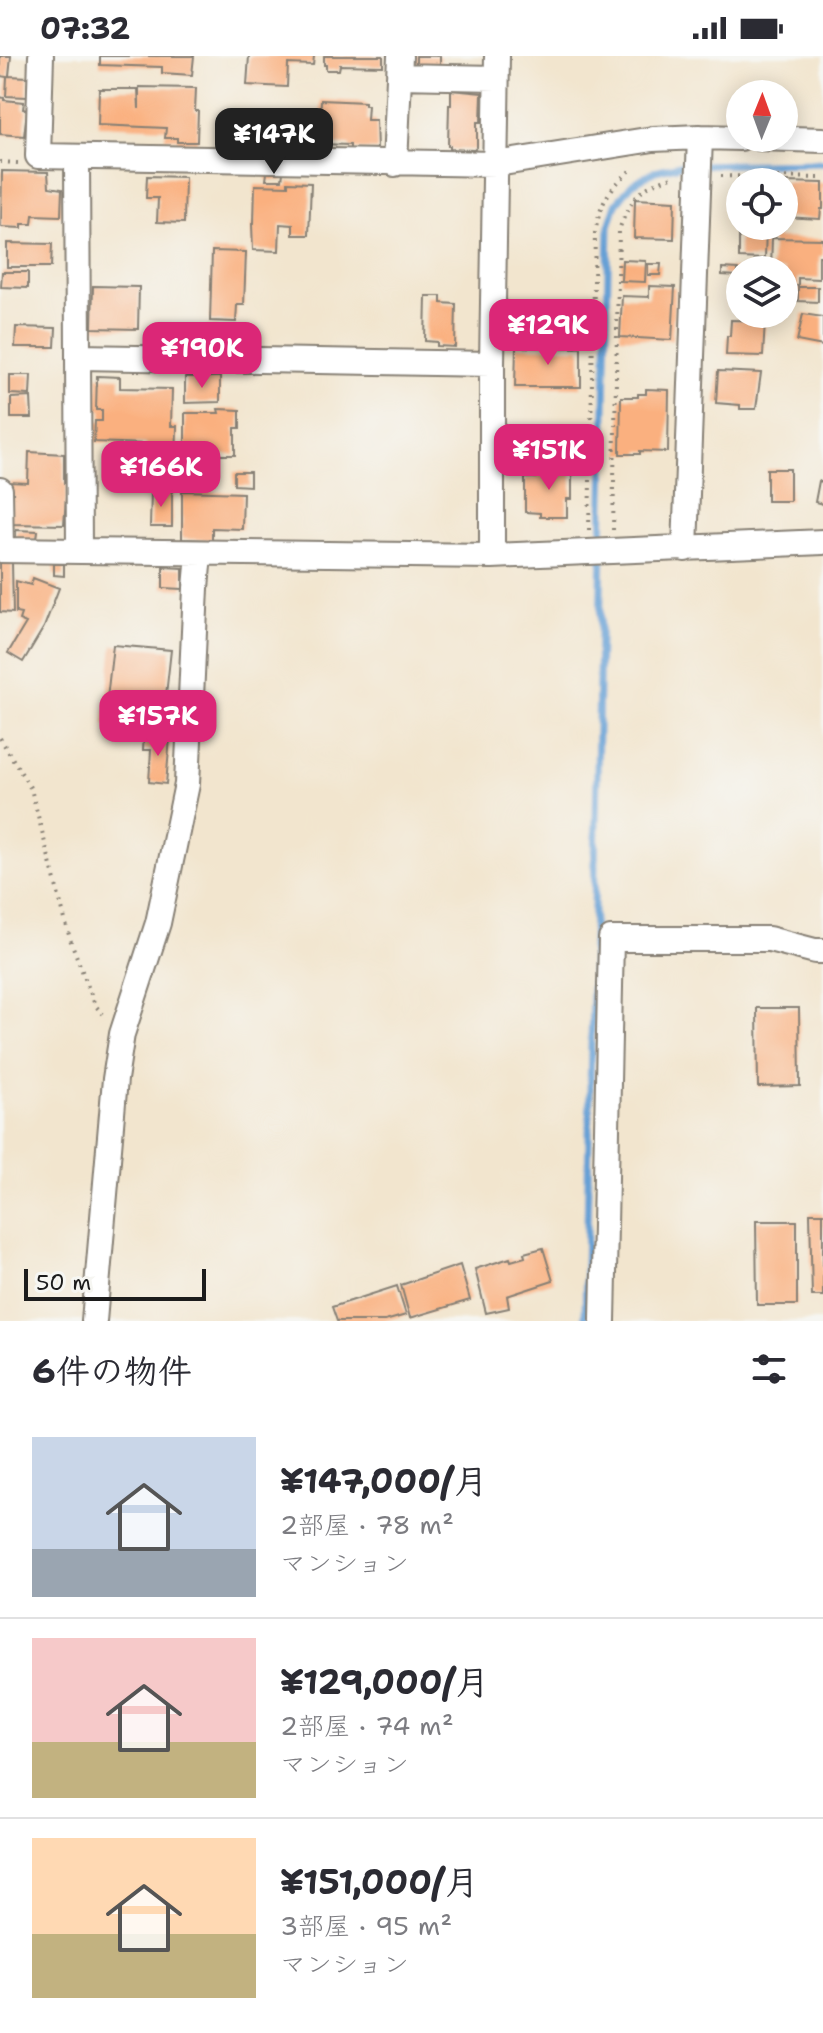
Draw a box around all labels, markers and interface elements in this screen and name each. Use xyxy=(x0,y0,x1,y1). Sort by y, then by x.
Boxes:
text: 07:32 xyxy=(40,8,130,49)
north arrow xyxy=(726,80,798,152)
map controls xyxy=(726,80,798,328)
pin: ¥147K xyxy=(218,108,330,176)
text: ¥147K xyxy=(233,116,315,151)
button: locate xyxy=(726,168,798,240)
button: layers xyxy=(726,256,798,328)
pin: ¥129K xyxy=(492,299,604,367)
text: ¥129K xyxy=(507,307,589,342)
pin: ¥190K xyxy=(146,322,258,390)
text: ¥190K xyxy=(161,330,243,365)
pin: ¥151K xyxy=(493,424,605,492)
text: ¥151K xyxy=(512,432,586,467)
pin: ¥166K xyxy=(105,441,217,509)
text: ¥166K xyxy=(119,449,203,484)
pin: ¥157K xyxy=(102,690,214,758)
text: ¥157K xyxy=(117,698,199,733)
scale bar xyxy=(24,1265,206,1301)
text: 50 m xyxy=(36,1268,91,1297)
icon: filters xyxy=(747,1347,791,1391)
text: 6件の物件 xyxy=(32,1348,192,1394)
text: ¥147,000/月 xyxy=(280,1458,488,1504)
icon: home xyxy=(96,1469,192,1565)
text: 2部屋 · 78 m² xyxy=(280,1507,454,1542)
text: マンション xyxy=(280,1545,409,1580)
text: ¥129,000/月 xyxy=(280,1659,489,1705)
icon: home xyxy=(96,1670,192,1766)
text: 2部屋 · 74 m² xyxy=(280,1708,454,1743)
text: マンション xyxy=(280,1746,409,1781)
text: ¥151,000/月 xyxy=(280,1859,479,1905)
icon: home xyxy=(96,1870,192,1966)
text: 3部屋 · 95 m² xyxy=(280,1908,452,1943)
text: マンション xyxy=(280,1946,409,1981)

